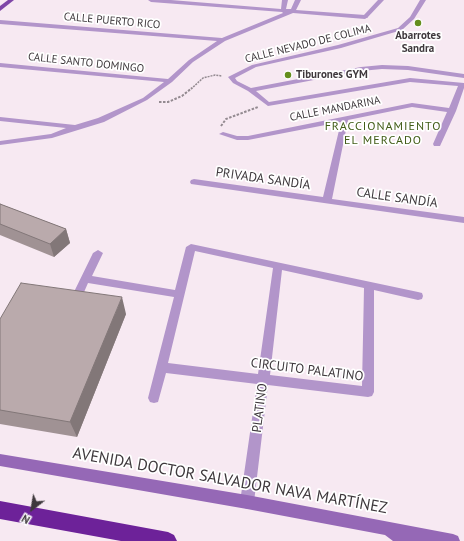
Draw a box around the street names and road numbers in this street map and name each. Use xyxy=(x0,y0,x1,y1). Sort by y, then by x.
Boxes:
street label: CALLE PUERTO RICO xyxy=(63,10,161,32)
street label: CALLE NEVADO DE COLIMA xyxy=(244,22,372,66)
street label: CALLE SANTO DOMINGO xyxy=(27,50,145,76)
street label: CALLE MANDARINA xyxy=(289,94,381,124)
street label: PRIVADA SANDÍA xyxy=(215,165,311,193)
street label: CALLE SANDÍA xyxy=(355,185,439,211)
street label: CIRCUITO PALATINO xyxy=(250,355,364,385)
street label: PLATINO xyxy=(249,383,271,433)
street label: AVENIDA DOCTOR SALVADOR NAVA MARTÍNEZ xyxy=(71,444,389,518)

